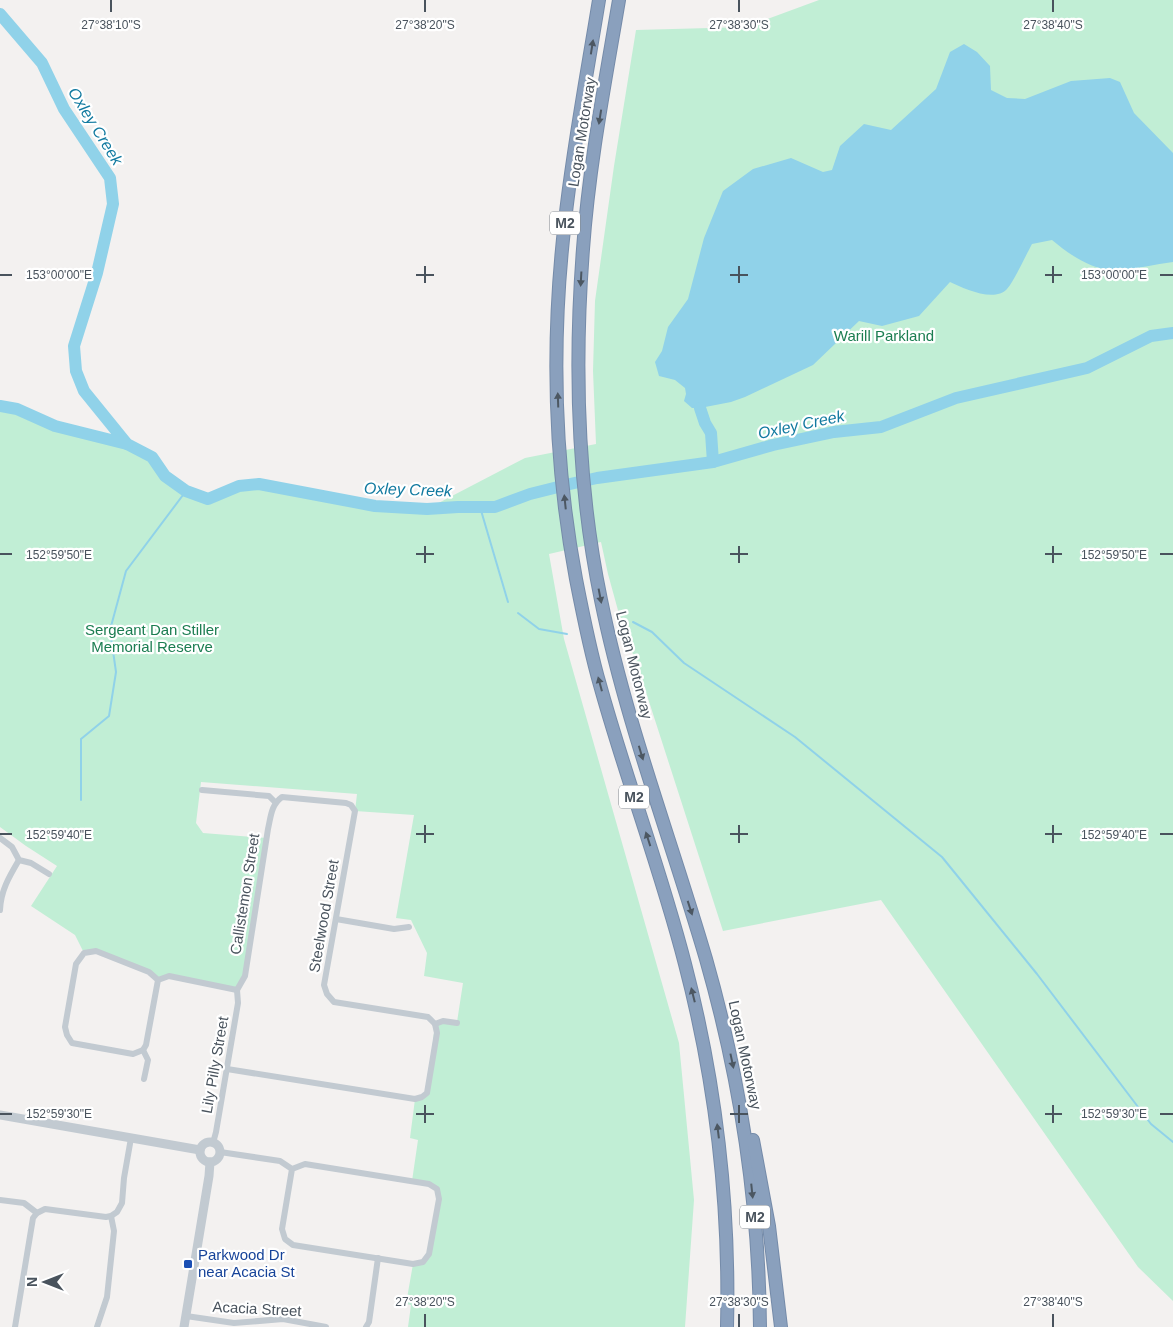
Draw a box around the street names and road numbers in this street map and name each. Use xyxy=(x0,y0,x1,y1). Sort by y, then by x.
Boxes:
street label: Logan Motorway xyxy=(564,75,599,188)
road number: M2 xyxy=(550,212,580,234)
street label: Logan Motorway xyxy=(613,609,656,721)
road number: M2 xyxy=(619,786,649,809)
street label: Callistemon Street xyxy=(227,831,263,956)
street label: Steelwood Street xyxy=(305,857,342,974)
street label: Logan Motorway xyxy=(726,999,765,1111)
street label: Lily Pilly Street xyxy=(198,1014,232,1115)
road number: M2 xyxy=(740,1206,770,1228)
street label: Acacia Street xyxy=(212,1298,303,1319)

